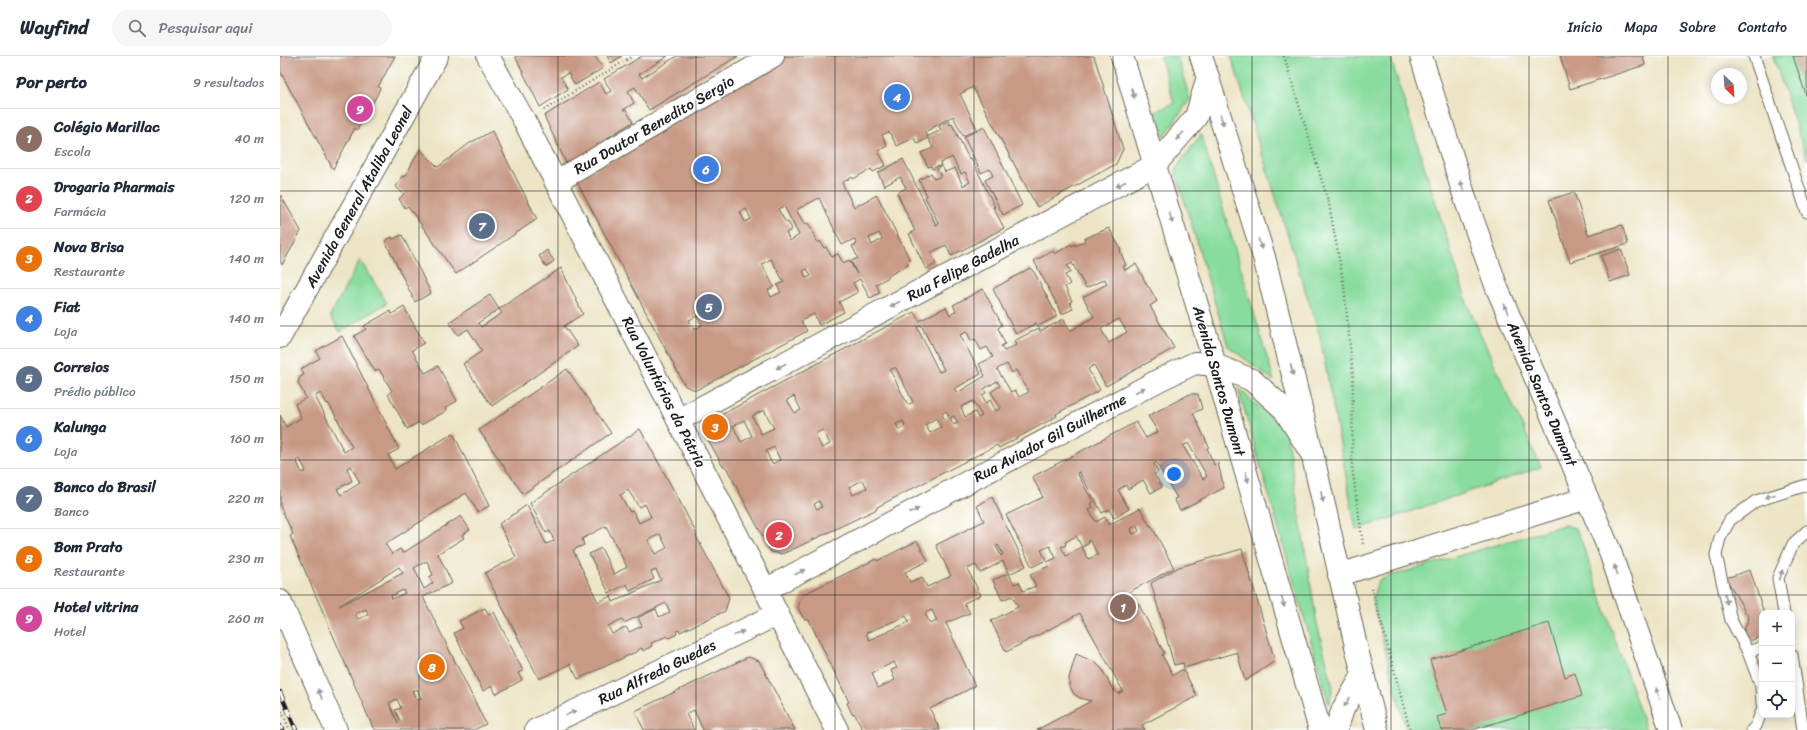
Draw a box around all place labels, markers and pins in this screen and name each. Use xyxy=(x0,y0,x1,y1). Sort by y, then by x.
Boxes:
pin: 4 xyxy=(884,82,910,112)
pin: 9 xyxy=(347,94,373,124)
pin: 6 xyxy=(693,154,719,184)
pin: 7 xyxy=(469,211,495,241)
pin: 5 xyxy=(696,292,722,322)
pin: 3 xyxy=(702,412,728,442)
pin: 2 xyxy=(766,520,792,550)
pin: 1 xyxy=(1110,592,1136,622)
pin: 8 xyxy=(419,652,445,682)

